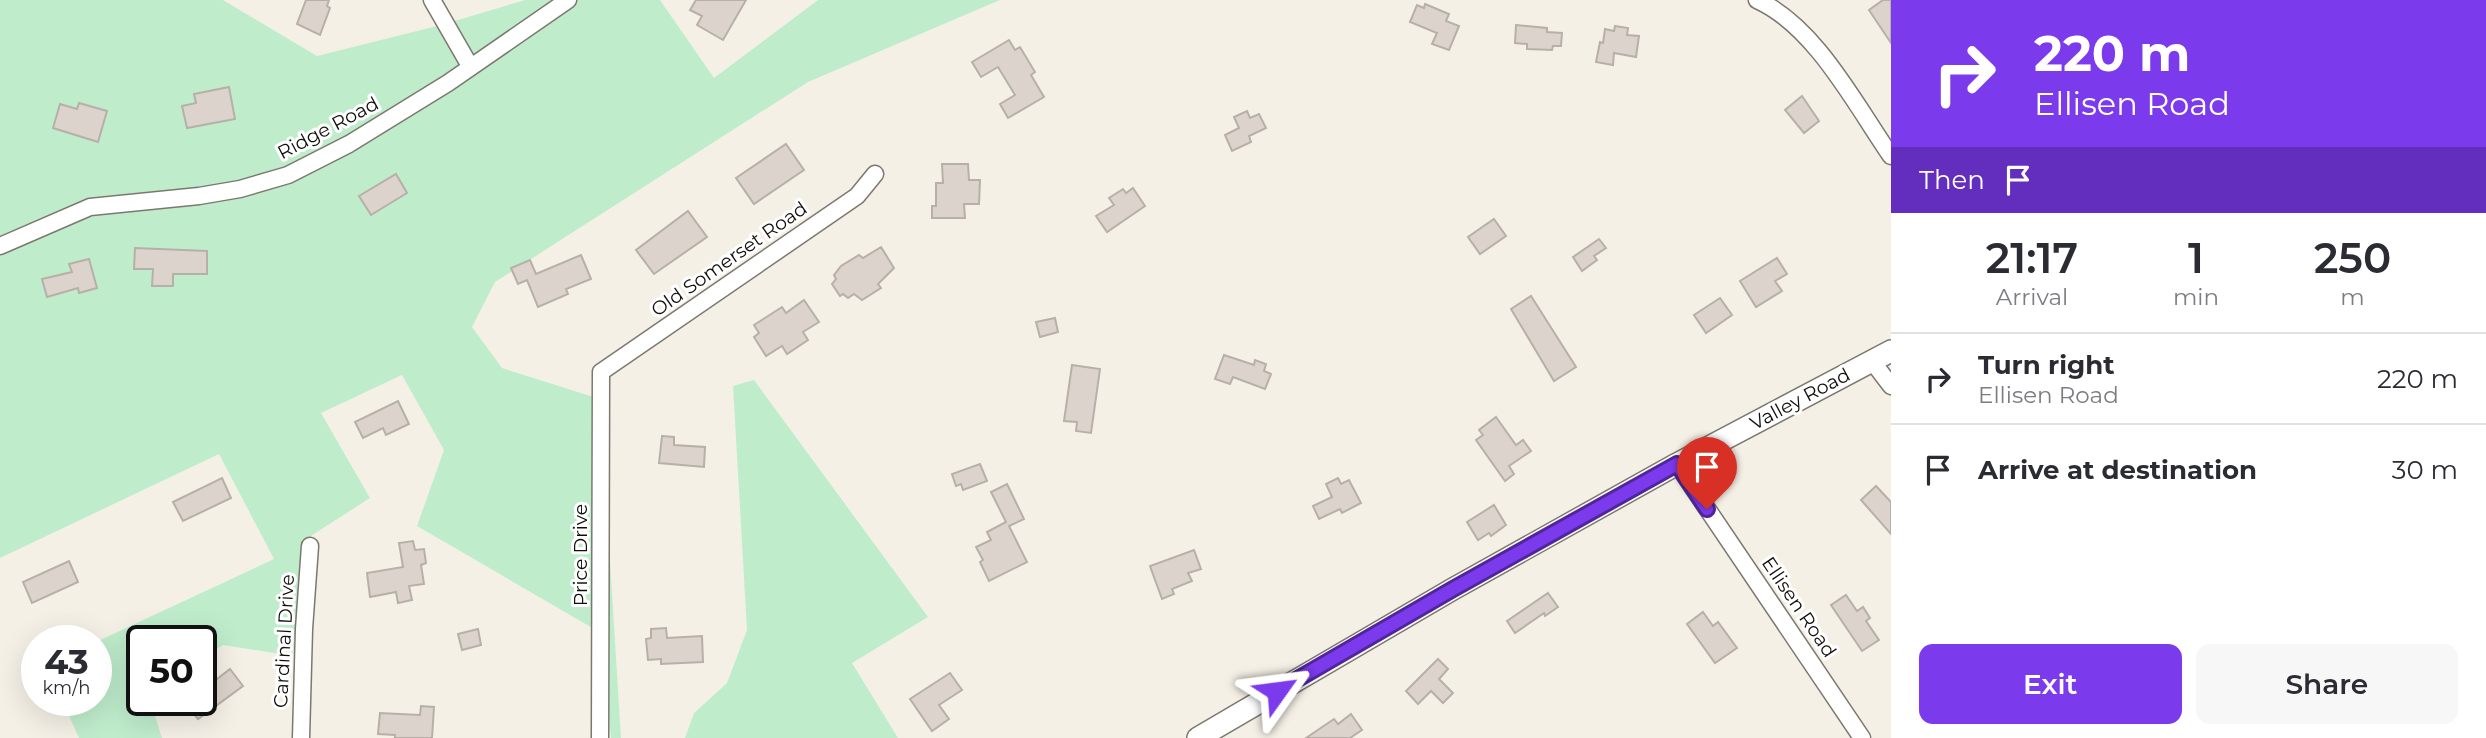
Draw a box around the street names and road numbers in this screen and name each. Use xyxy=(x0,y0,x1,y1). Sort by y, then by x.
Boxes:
street label: Ridge Road xyxy=(274,92,382,164)
street label: Old Somerset Road xyxy=(647,197,811,321)
street label: Valley Road xyxy=(1746,363,1854,435)
street label: Price Drive xyxy=(569,504,592,606)
street label: Ellisen Road xyxy=(1757,552,1841,662)
street label: Cardinal Drive xyxy=(269,574,299,708)

